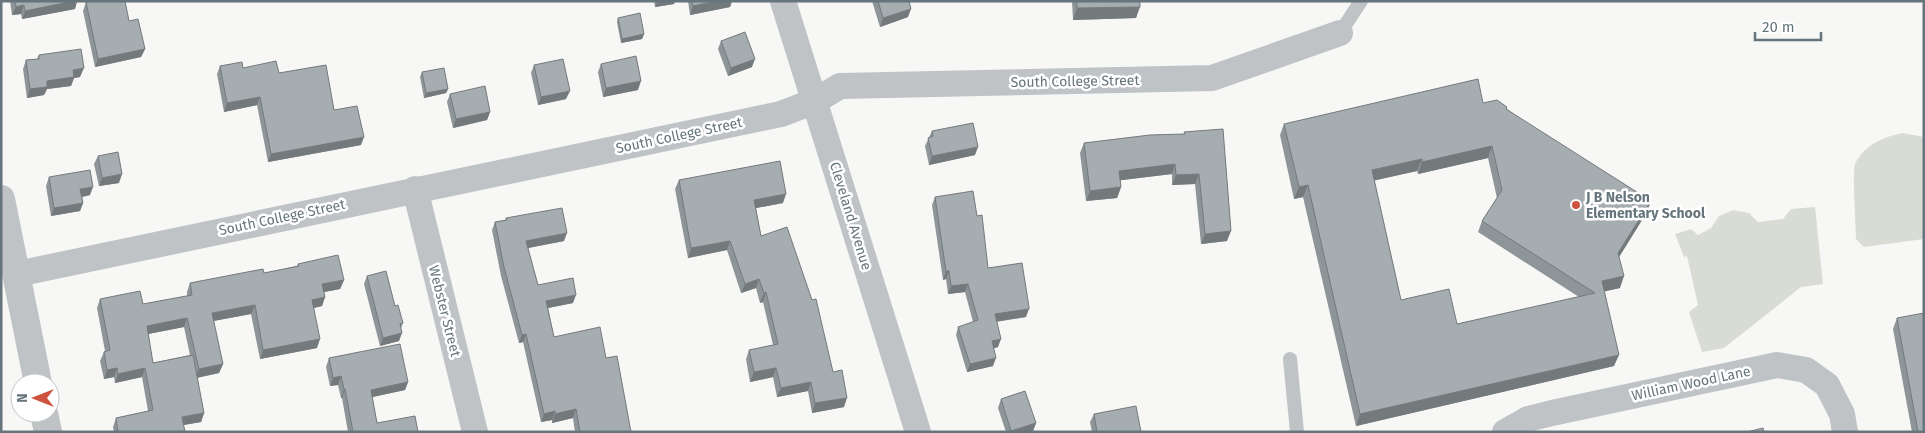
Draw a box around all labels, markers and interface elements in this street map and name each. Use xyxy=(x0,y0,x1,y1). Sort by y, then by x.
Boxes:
scale bar xyxy=(1755,10,1821,42)
text: 20 m xyxy=(1762,18,1795,36)
street label: South College Street xyxy=(1010,72,1140,91)
street label: South College Street xyxy=(614,114,745,157)
street label: Cleveland Avenue xyxy=(826,160,875,272)
place label: J B Nelson Elementary School xyxy=(1585,189,1706,222)
street label: South College Street xyxy=(217,196,348,239)
marker: J B Nelson Elementary School xyxy=(1570,199,1582,211)
street label: Webster Street xyxy=(425,264,464,359)
street label: William Wood Lane xyxy=(1630,363,1752,404)
north arrow xyxy=(10,373,60,423)
text: N xyxy=(14,393,31,403)

